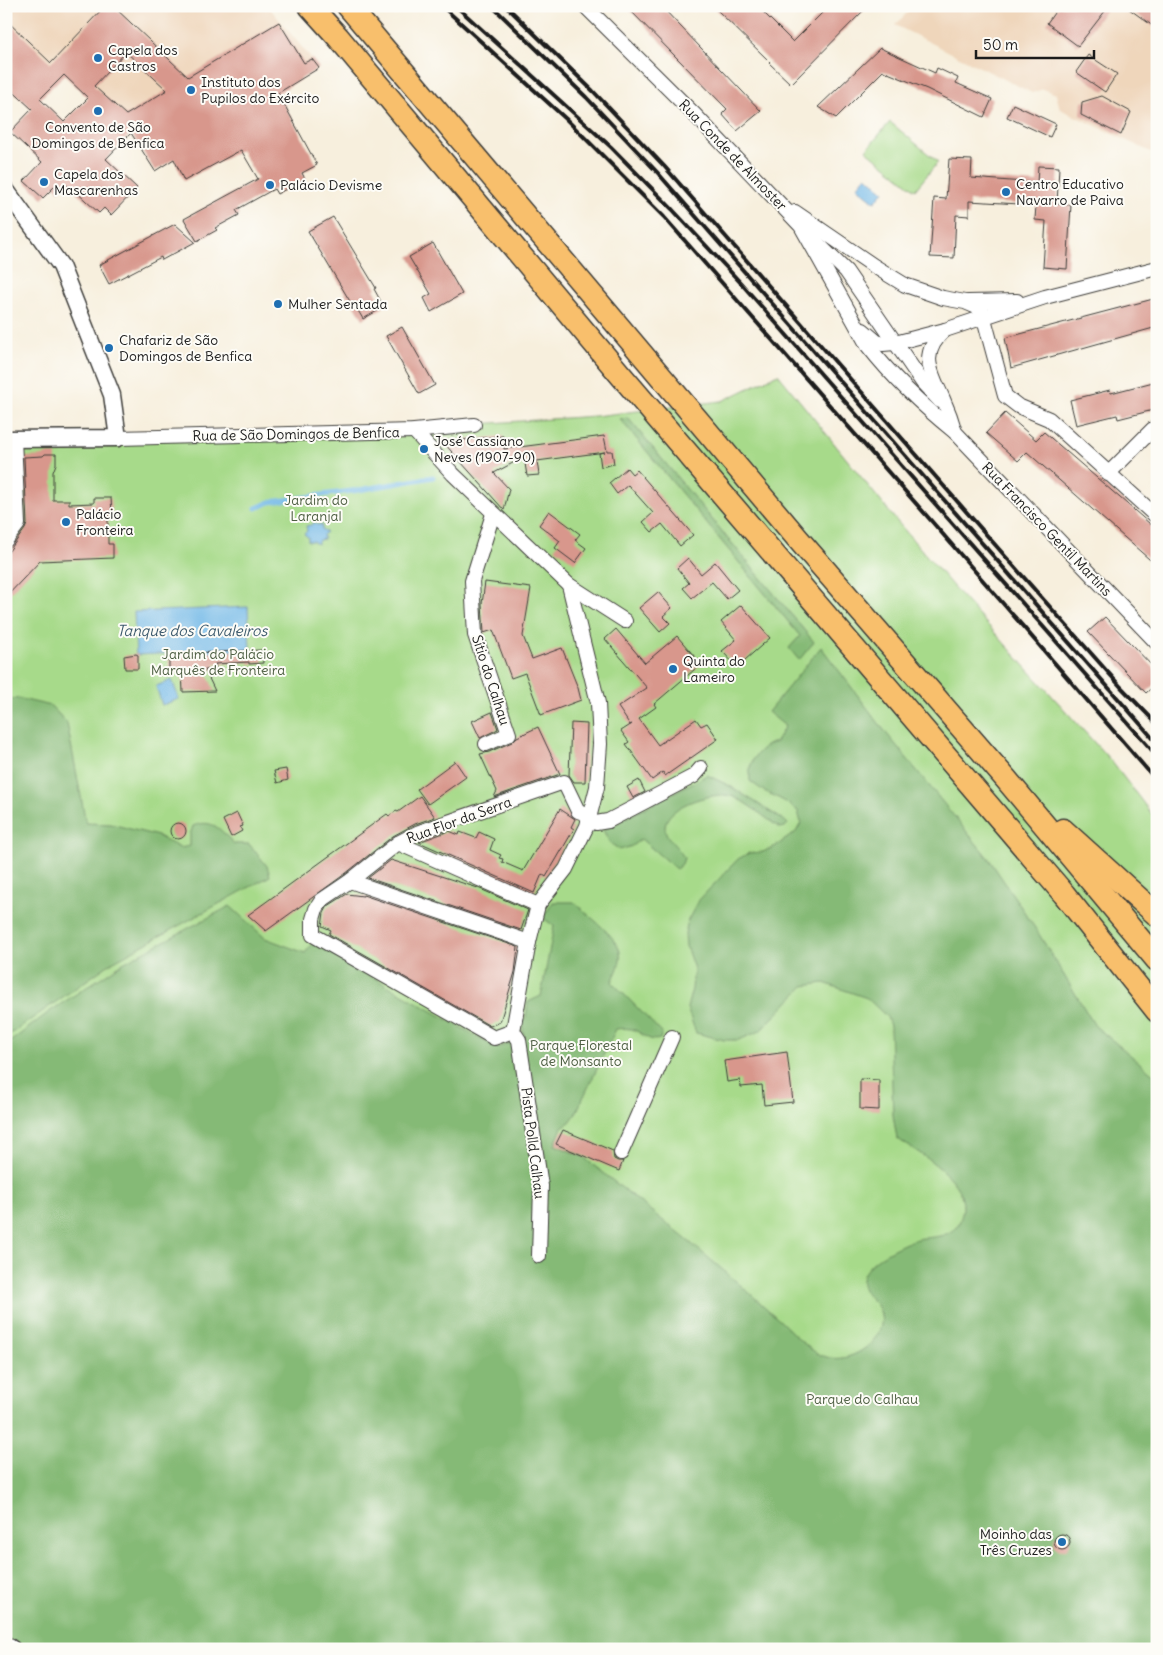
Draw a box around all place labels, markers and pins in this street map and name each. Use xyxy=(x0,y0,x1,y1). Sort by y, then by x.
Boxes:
place label: Capela dos Castros xyxy=(108,41,178,75)
marker: Capela dos Castros xyxy=(92,52,104,64)
place label: Instituto dos Pupilos do Exército xyxy=(201,73,320,107)
marker: Instituto dos Pupilos do Exército xyxy=(185,84,197,96)
marker: Convento de São Domingos de Benfica xyxy=(92,105,104,117)
place label: Convento de São Domingos de Benfica xyxy=(31,118,165,152)
place label: Capela dos Mascarenhas xyxy=(54,165,138,199)
place label: Centro Educativo Navarro de Paiva xyxy=(1016,175,1124,209)
marker: Capela dos Mascarenhas xyxy=(38,176,50,188)
place label: Palácio Devisme xyxy=(280,176,382,194)
marker: Palácio Devisme xyxy=(264,179,276,191)
marker: Centro Educativo Navarro de Paiva xyxy=(1000,186,1012,198)
place label: Mulher Sentada xyxy=(288,295,387,313)
marker: Mulher Sentada xyxy=(272,298,284,310)
place label: Chafariz de São Domingos de Benfica xyxy=(119,331,252,365)
marker: Chafariz de São Domingos de Benfica xyxy=(103,342,115,354)
place label: José Cassiano Neves (1907-90) xyxy=(434,432,535,466)
marker: José Cassiano Neves (1907-90) xyxy=(418,443,430,455)
place label: Palácio Fronteira xyxy=(76,505,134,539)
marker: Palácio Fronteira xyxy=(60,516,72,528)
place label: Quinta do Lameiro xyxy=(683,652,745,686)
marker: Quinta do Lameiro xyxy=(667,663,679,675)
place label: Moinho das Três Cruzes xyxy=(980,1525,1052,1559)
marker: Moinho das Três Cruzes xyxy=(1056,1536,1068,1548)

